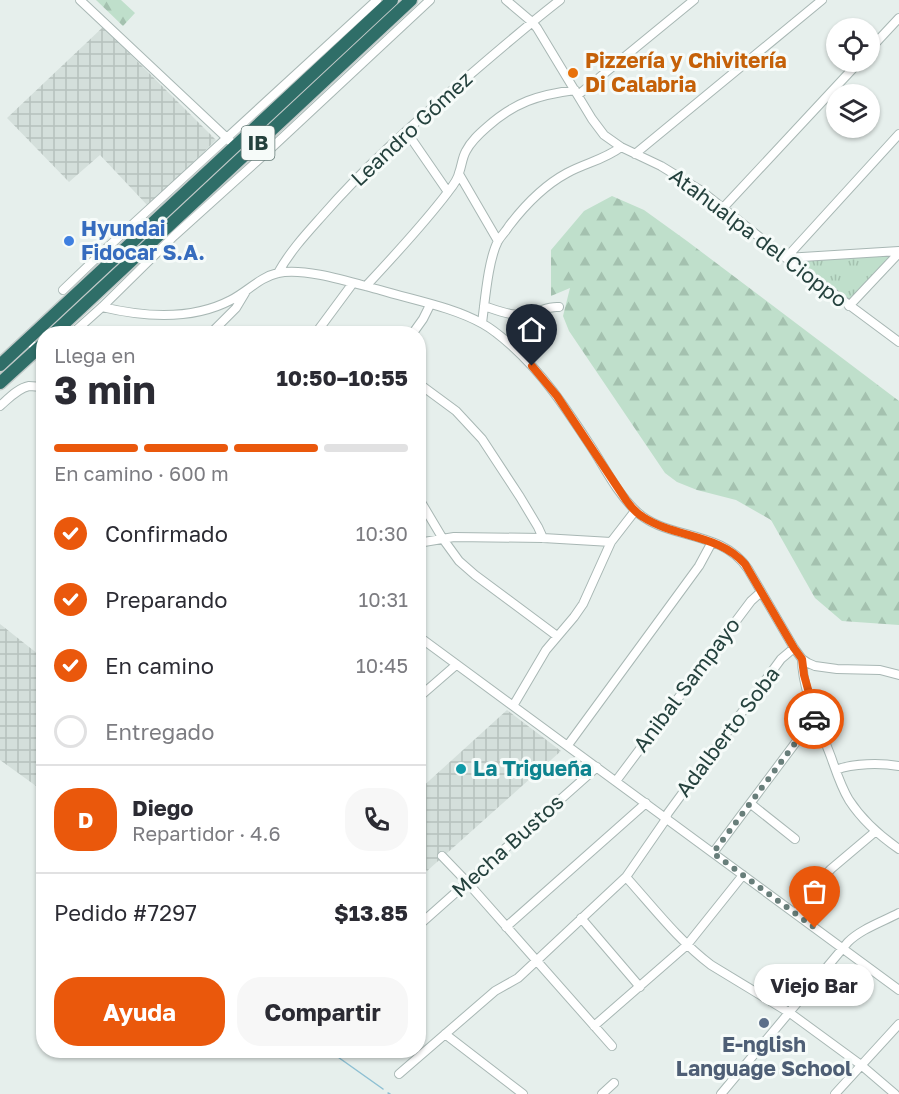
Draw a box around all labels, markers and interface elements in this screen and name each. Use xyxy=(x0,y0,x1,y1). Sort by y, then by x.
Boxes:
map controls xyxy=(826,18,880,138)
button: locate xyxy=(826,18,880,72)
place label: Pizzería y Chivitería Di Calabria xyxy=(585,47,787,97)
street label: Leandro Gómez xyxy=(345,65,477,191)
marker: Pizzería y Chivitería Di Calabria xyxy=(566,66,580,80)
button: layers xyxy=(826,84,880,138)
road number: IB xyxy=(242,126,274,160)
street label: Atahualpa del Cioppo xyxy=(665,162,853,312)
place label: Hyundai Fidocar S.A. xyxy=(81,215,205,265)
marker: Hyundai Fidocar S.A. xyxy=(62,234,76,248)
pin xyxy=(506,304,557,366)
icon: home xyxy=(515,313,548,346)
text: Llega en xyxy=(54,343,136,367)
text: 10:50–10:55 xyxy=(276,364,408,391)
text: 3 min xyxy=(54,366,156,413)
text: En camino · 600 m xyxy=(54,461,229,485)
icon: check xyxy=(54,517,87,550)
text: Confirmado xyxy=(105,520,228,547)
text: 10:30 xyxy=(356,521,408,545)
icon: check xyxy=(54,583,87,616)
text: Preparando xyxy=(105,586,228,613)
text: 10:31 xyxy=(359,587,408,611)
street label: Anibal Sampayo xyxy=(627,612,745,757)
icon: check xyxy=(54,649,87,682)
text: En camino xyxy=(105,652,214,679)
text: 10:45 xyxy=(356,653,408,677)
street label: Adalberto Soba xyxy=(670,661,785,802)
courier xyxy=(784,689,844,749)
icon: car xyxy=(798,703,831,736)
text: Entregado xyxy=(105,718,214,745)
place label: La Trigueña xyxy=(473,755,592,781)
marker: La Trigueña xyxy=(454,762,468,776)
button: phone xyxy=(345,788,408,851)
street label: Mecha Bustos xyxy=(446,788,569,902)
text: Diego xyxy=(132,794,193,821)
text: D xyxy=(78,806,93,833)
text: Repartidor · 4.6 xyxy=(132,821,281,845)
pin xyxy=(789,866,840,928)
icon: bag xyxy=(798,875,831,908)
text: Pedido #7297 xyxy=(54,899,197,926)
text: $13.85 xyxy=(334,899,408,926)
callout: Viejo Bar xyxy=(755,964,875,1006)
text: Viejo Bar xyxy=(770,973,858,997)
button: Ayuda xyxy=(54,977,225,1046)
button: Compartir xyxy=(237,977,408,1046)
marker: E-nglish Language School xyxy=(757,1016,771,1030)
place label: E-nglish Language School xyxy=(676,1031,852,1081)

